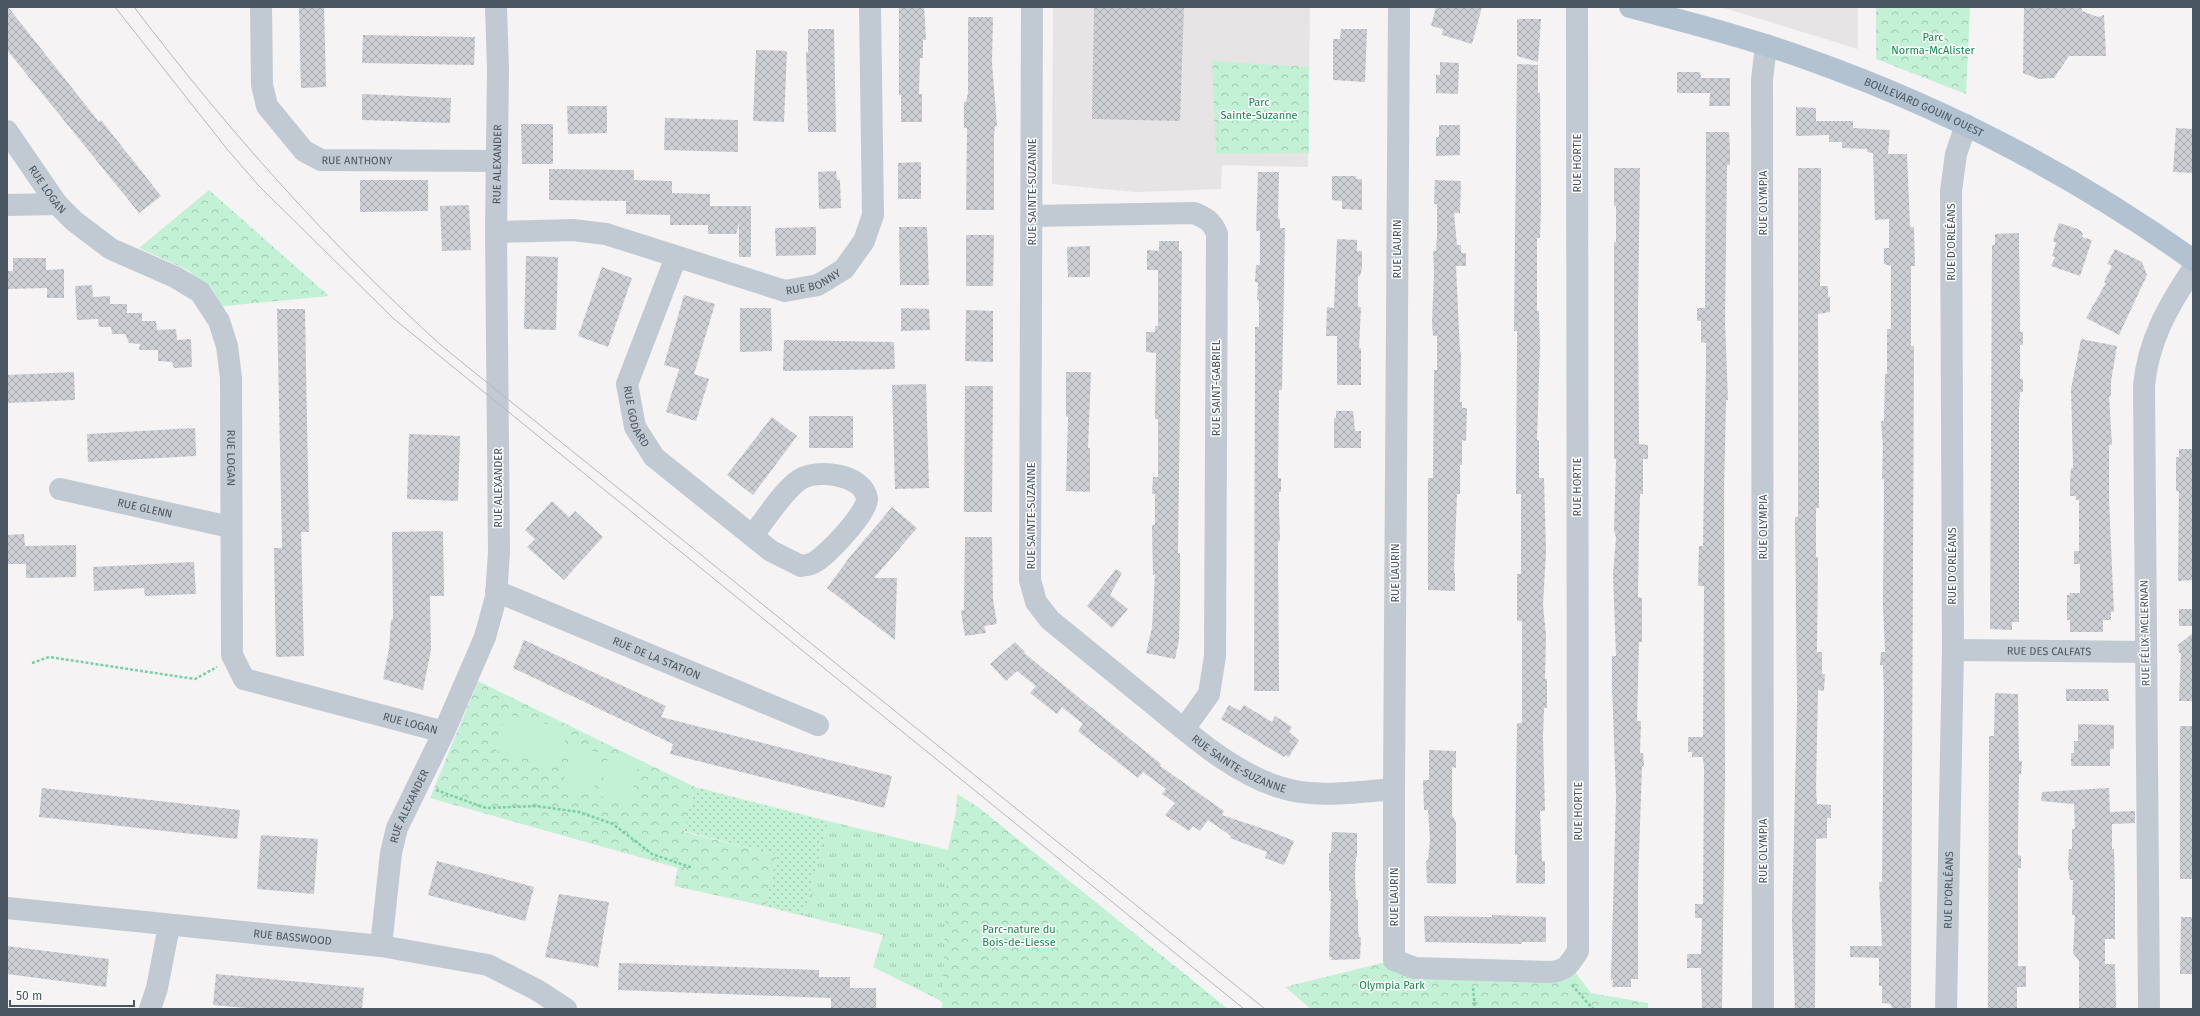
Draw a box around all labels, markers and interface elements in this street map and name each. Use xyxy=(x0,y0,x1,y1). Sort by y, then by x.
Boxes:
park label: Parc Norma-McAlister xyxy=(1891,31,1976,57)
street label: BOULEVARD GOUIN OUEST xyxy=(1862,75,1986,140)
park label: Parc Sainte-Suzanne xyxy=(1220,96,1298,122)
street label: RUE ALEXANDER xyxy=(490,124,504,204)
street label: RUE HORTIE xyxy=(1571,133,1584,193)
street label: RUE SAINTE-SUZANNE xyxy=(1026,138,1039,246)
street label: RUE ANTHONY xyxy=(321,154,392,167)
street label: RUE LOGAN xyxy=(26,163,69,216)
street label: RUE OLYMPIA xyxy=(1757,170,1770,236)
street label: RUE D'ORLÉANS xyxy=(1944,203,1958,281)
street label: RUE LAURIN xyxy=(1391,219,1404,279)
street label: RUE BONNY xyxy=(785,266,843,297)
street label: RUE SAINT-GABRIEL xyxy=(1210,339,1223,436)
street label: RUE GODARD xyxy=(621,385,652,449)
street label: RUE LOGAN xyxy=(225,430,238,486)
street label: RUE ALEXANDER xyxy=(492,448,505,528)
street label: RUE HORTIE xyxy=(1571,457,1584,517)
street label: RUE SAINTE-SUZANNE xyxy=(1025,462,1038,570)
street label: RUE OLYMPIA xyxy=(1757,494,1770,560)
street label: RUE GLENN xyxy=(116,496,174,520)
street label: RUE D'ORLÉANS xyxy=(1945,527,1959,605)
street label: RUE LAURIN xyxy=(1389,543,1402,603)
street label: RUE FÉLIX-MCLERNAN xyxy=(2137,580,2152,686)
street label: RUE DE LA STATION xyxy=(611,634,703,682)
street label: RUE DES CALFATS xyxy=(2007,644,2091,658)
street label: RUE LOGAN xyxy=(382,710,439,737)
street label: RUE SAINTE-SUZANNE xyxy=(1189,732,1288,795)
street label: RUE ALEXANDER xyxy=(387,767,431,844)
street label: RUE HORTIE xyxy=(1572,781,1585,841)
street label: RUE OLYMPIA xyxy=(1757,818,1770,884)
street label: RUE D'ORLÉANS xyxy=(1941,851,1956,929)
street label: RUE LAURIN xyxy=(1388,867,1401,927)
park label: Parc-nature du Bois-de-Liesse xyxy=(982,923,1056,949)
street label: RUE BASSWOOD xyxy=(253,927,332,947)
park label: Olympia Park xyxy=(1359,979,1425,992)
scale bar xyxy=(10,982,134,1008)
text: 50 m xyxy=(16,989,42,1003)

